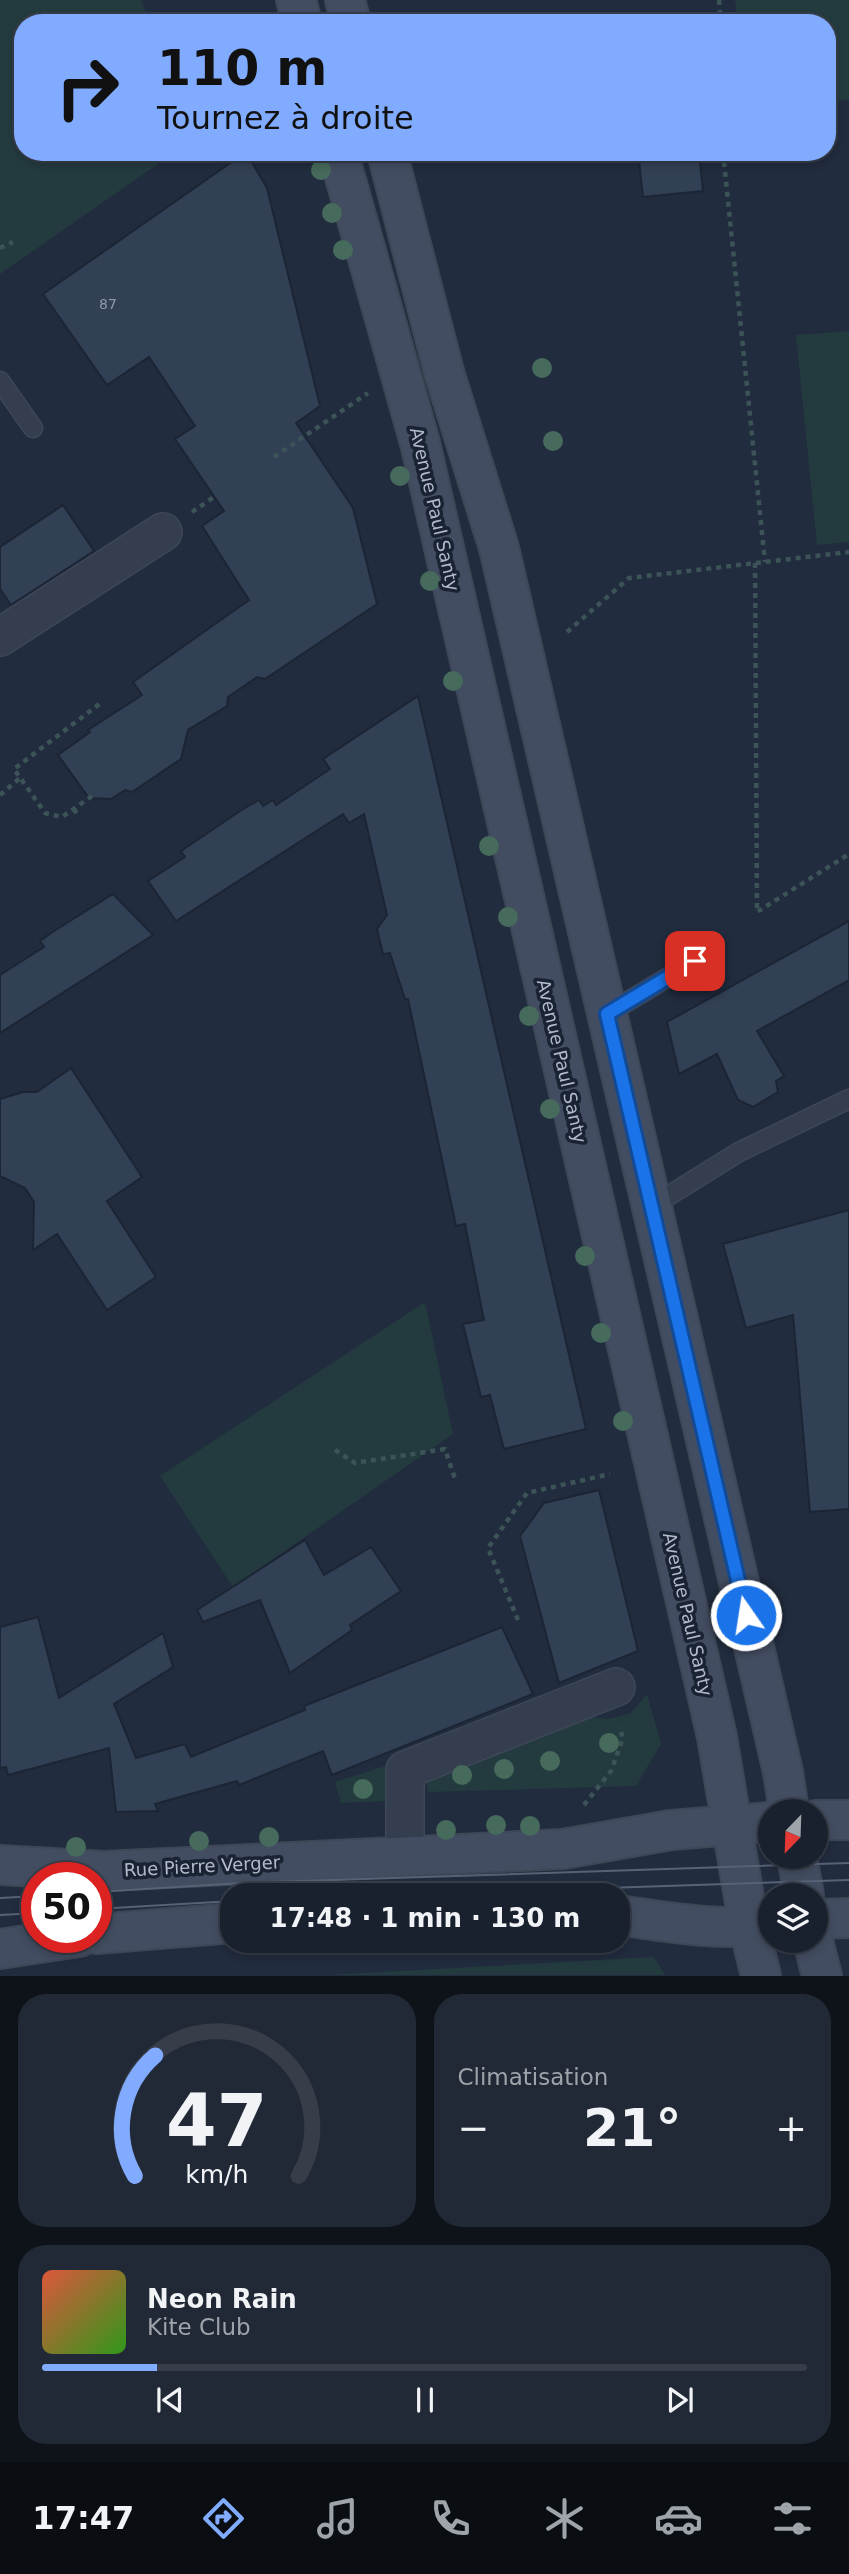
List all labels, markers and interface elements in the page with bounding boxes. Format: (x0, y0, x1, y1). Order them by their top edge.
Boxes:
text: 110 m (157, 40, 327, 97)
icon: right (42, 42, 133, 133)
text: Tournez à droite (157, 99, 414, 137)
house number: 87 (99, 296, 117, 312)
street label: Avenue Paul Santy (406, 425, 464, 593)
pin (665, 931, 725, 991)
icon: arrive (676, 942, 714, 980)
street label: Avenue Paul Santy (533, 977, 591, 1145)
street label: Avenue Paul Santy (659, 1530, 717, 1698)
position arrow (709, 1578, 783, 1652)
north arrow (758, 1799, 828, 1869)
map controls (758, 1799, 828, 1953)
street label: Rue Pierre Verger (123, 1851, 281, 1881)
speed limit sign: 50 (21, 1862, 112, 1953)
button: layers (758, 1883, 828, 1953)
text: 17:48 · 1 min · 130 m (270, 1903, 580, 1933)
text: Climatisation (458, 2064, 608, 2090)
text: 47 (166, 2079, 267, 2164)
text: 21° (583, 2098, 681, 2158)
text: − (458, 2106, 489, 2150)
text: + (775, 2106, 807, 2150)
text: km/h (185, 2160, 248, 2189)
text: Neon Rain (147, 2284, 297, 2314)
text: Kite Club (147, 2314, 251, 2340)
icon: previous (151, 2381, 189, 2419)
icon: pause (406, 2381, 444, 2419)
icon: next (661, 2381, 699, 2419)
icon: directions (199, 2494, 248, 2543)
icon: music (313, 2494, 362, 2543)
icon: phone (426, 2494, 475, 2543)
icon: climate (540, 2494, 589, 2543)
icon: car (654, 2494, 703, 2543)
icon: filters (768, 2494, 817, 2543)
text: 17:47 (32, 2499, 134, 2537)

